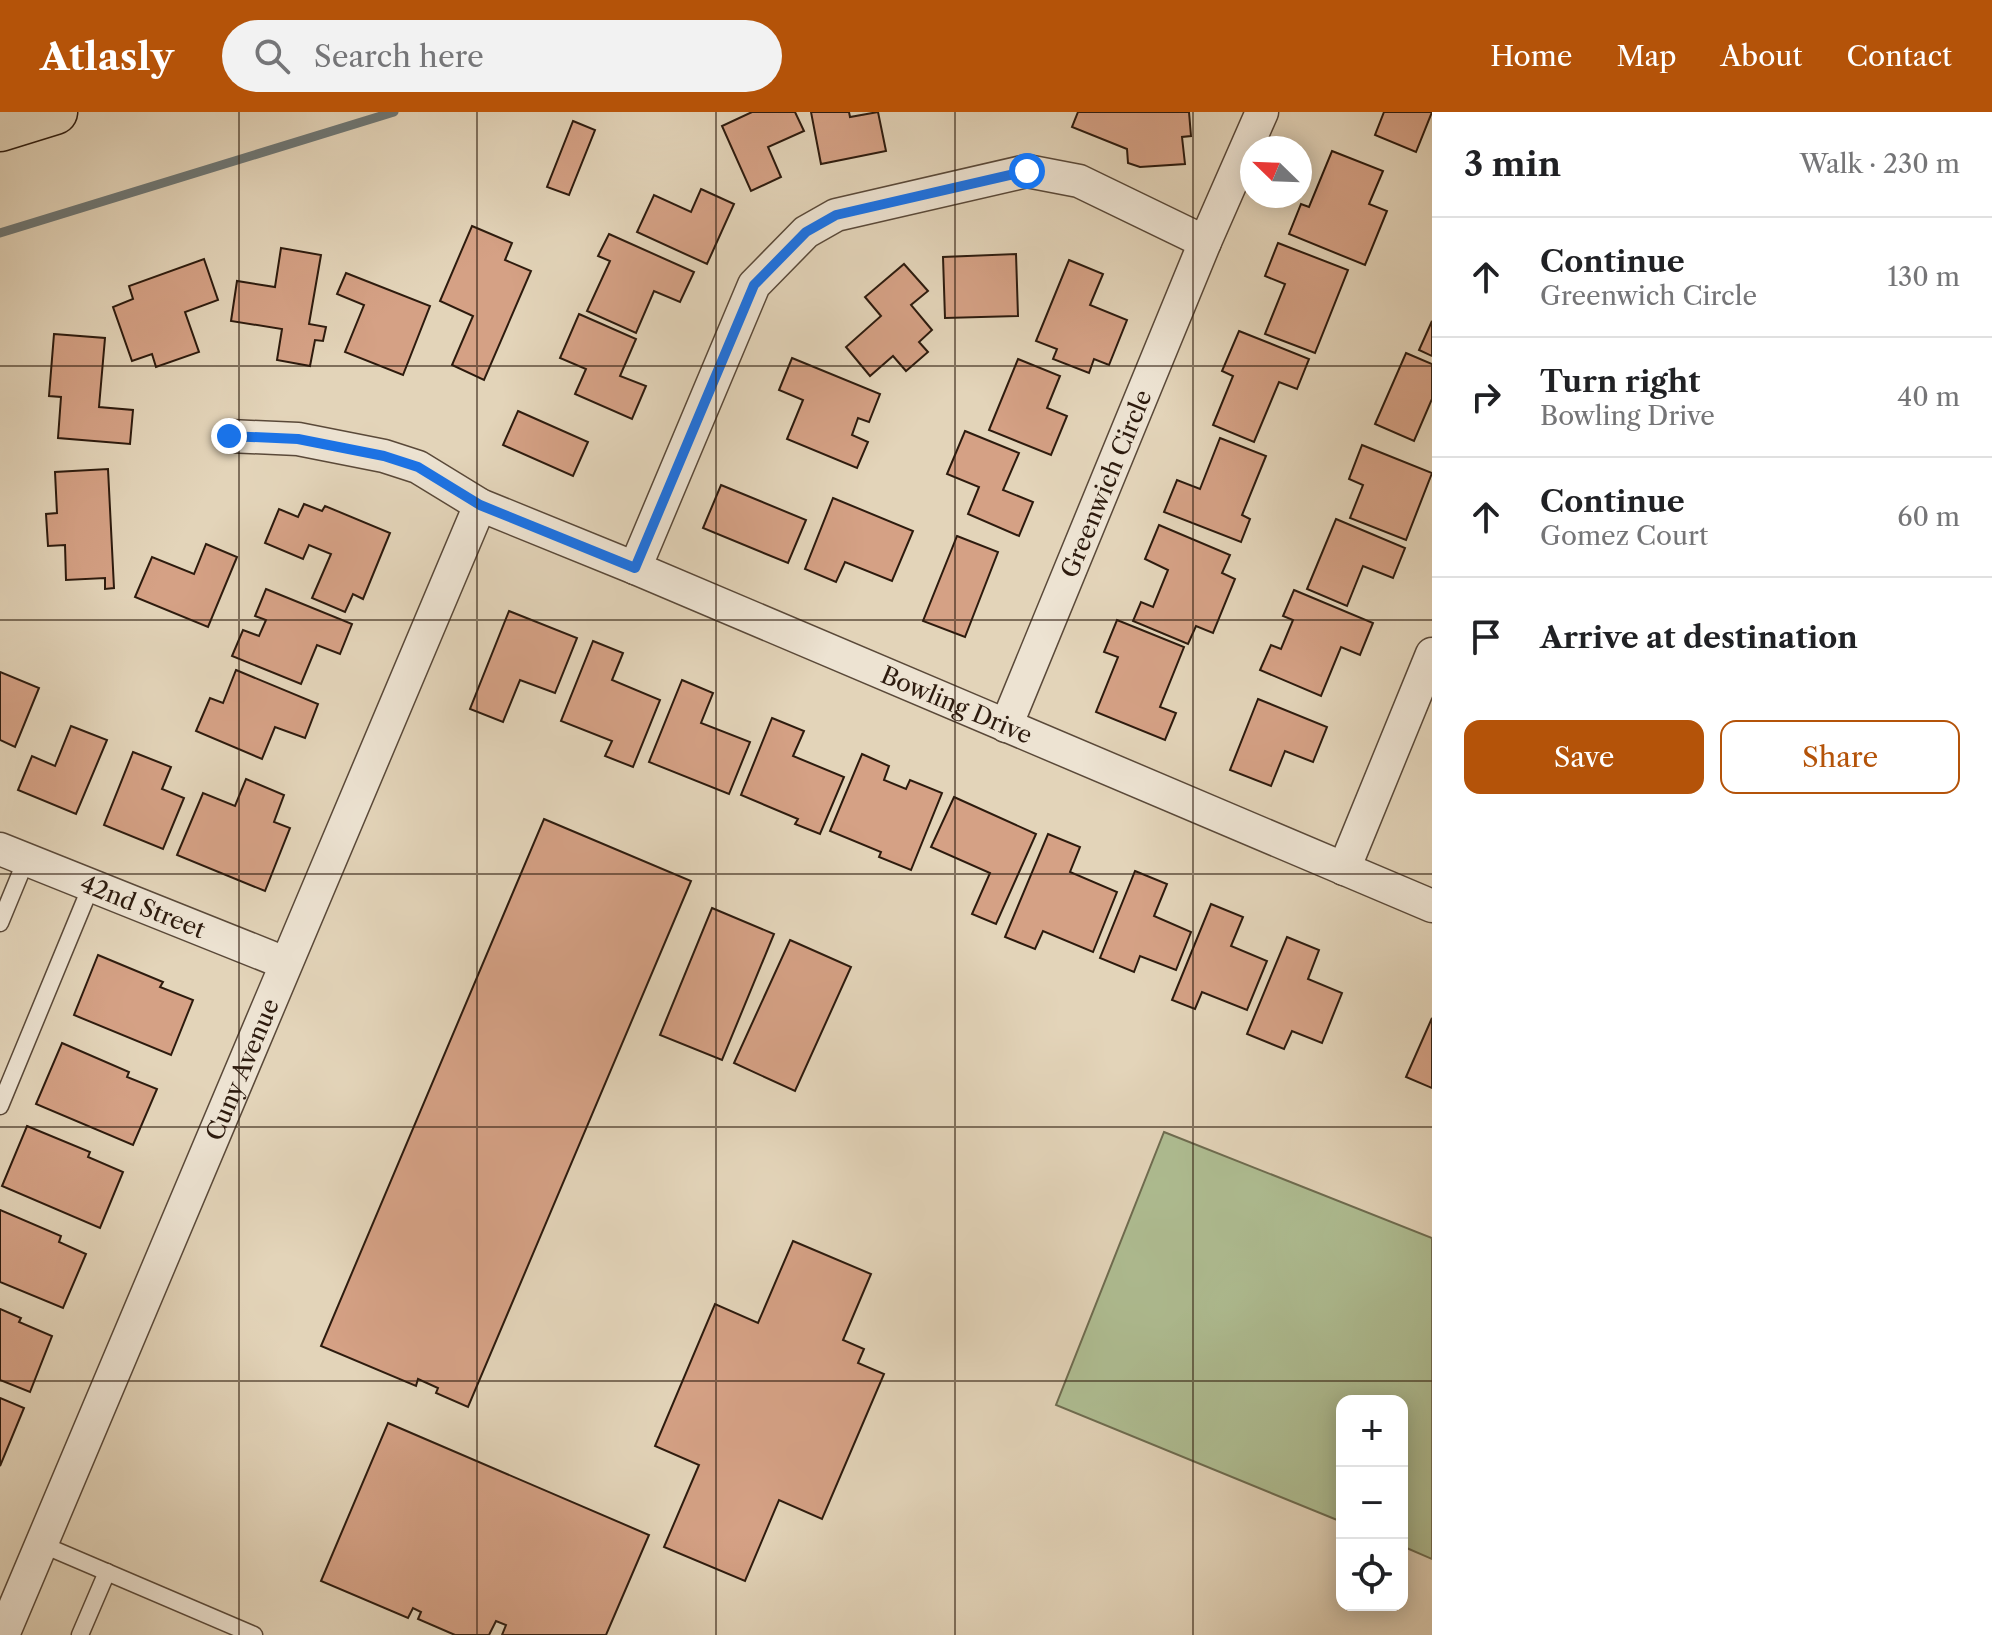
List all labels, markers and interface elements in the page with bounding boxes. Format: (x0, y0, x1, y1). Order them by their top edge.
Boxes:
search box (222, 20, 782, 92)
text: Atlasly (40, 33, 174, 80)
icon: search (250, 34, 294, 78)
text: Search here (314, 38, 484, 75)
text: Home (1490, 39, 1572, 73)
text: Map (1616, 39, 1676, 73)
text: About (1720, 39, 1802, 73)
text: Contact (1846, 39, 1952, 73)
north arrow (1240, 136, 1312, 208)
text: 3 min (1464, 143, 1561, 185)
text: Walk · 230 m (1800, 148, 1960, 180)
route start (1009, 153, 1045, 189)
text: Continue (1540, 243, 1685, 280)
icon: ahead (1464, 255, 1508, 299)
text: 130 m (1887, 261, 1960, 293)
text: Greenwich Circle (1540, 280, 1757, 312)
text: Turn right (1540, 363, 1700, 400)
icon: right (1464, 375, 1508, 419)
text: 40 m (1897, 381, 1960, 413)
street label: Greenwich Circle (1054, 385, 1157, 582)
text: Bowling Drive (1540, 400, 1715, 432)
route end (211, 418, 247, 454)
text: Continue (1540, 483, 1685, 520)
icon: ahead (1464, 495, 1508, 539)
text: 60 m (1897, 501, 1960, 533)
text: Gomez Court (1540, 520, 1708, 552)
icon: arrive (1464, 615, 1508, 659)
text: Arrive at destination (1540, 619, 1858, 656)
street label: Bowling Drive (877, 660, 1037, 749)
button: Save (1464, 720, 1704, 794)
button: Share (1720, 720, 1960, 794)
street label: 42nd Street (76, 868, 210, 944)
street label: Cuny Avenue (199, 994, 285, 1145)
map controls (1336, 1395, 1408, 1611)
button: + (1336, 1395, 1408, 1467)
button: − (1336, 1467, 1408, 1539)
button: locate (1336, 1539, 1408, 1611)

